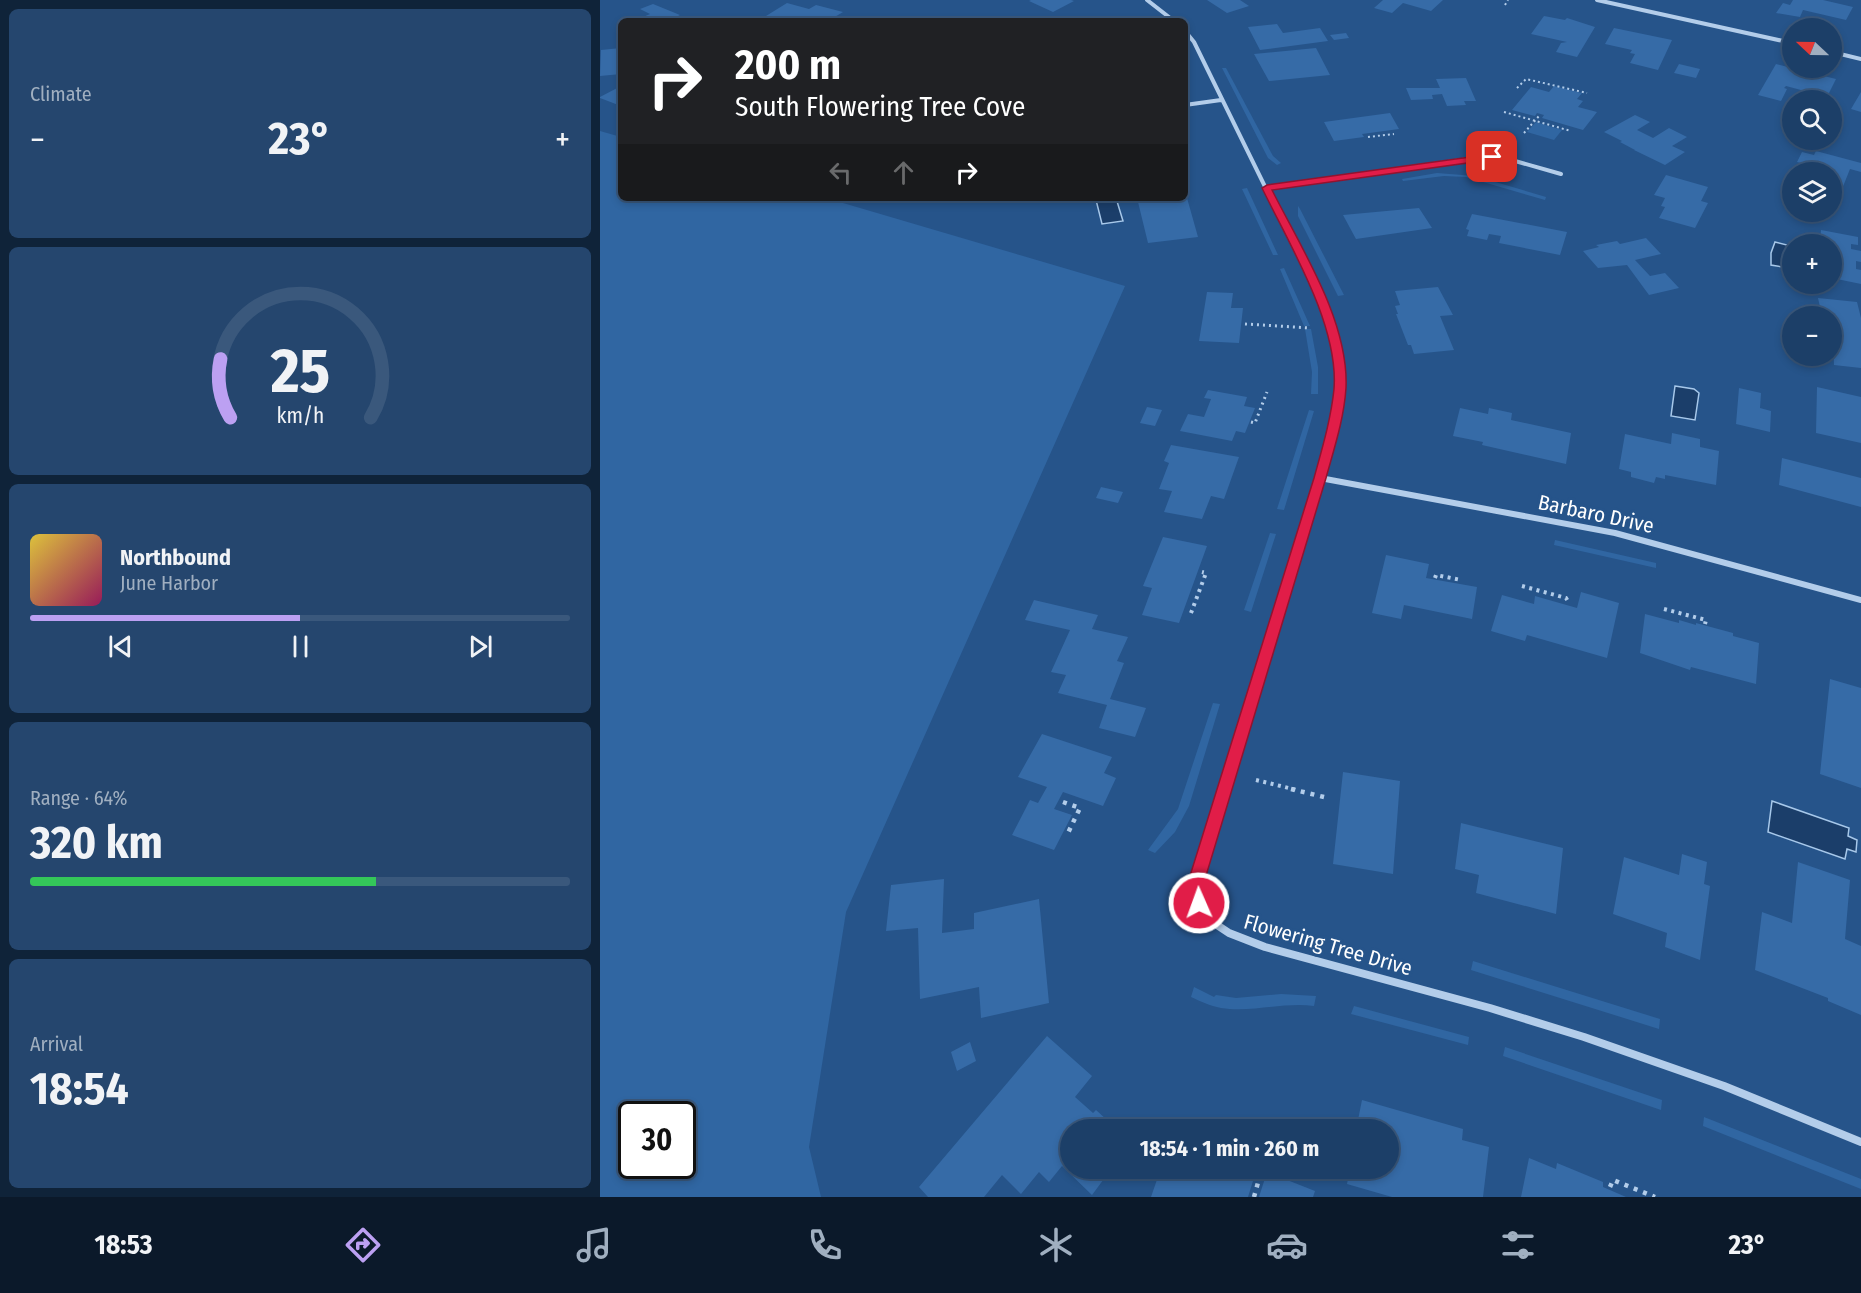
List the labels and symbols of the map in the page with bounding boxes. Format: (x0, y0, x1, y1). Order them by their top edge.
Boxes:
north arrow (1782, 18, 1842, 78)
pin (1466, 131, 1517, 182)
street label: Barbaro Drive (1536, 489, 1656, 539)
position arrow (1167, 871, 1231, 935)
street label: Flowering Tree Drive (1241, 909, 1415, 981)
speed limit sign: 30 (618, 1101, 696, 1179)

